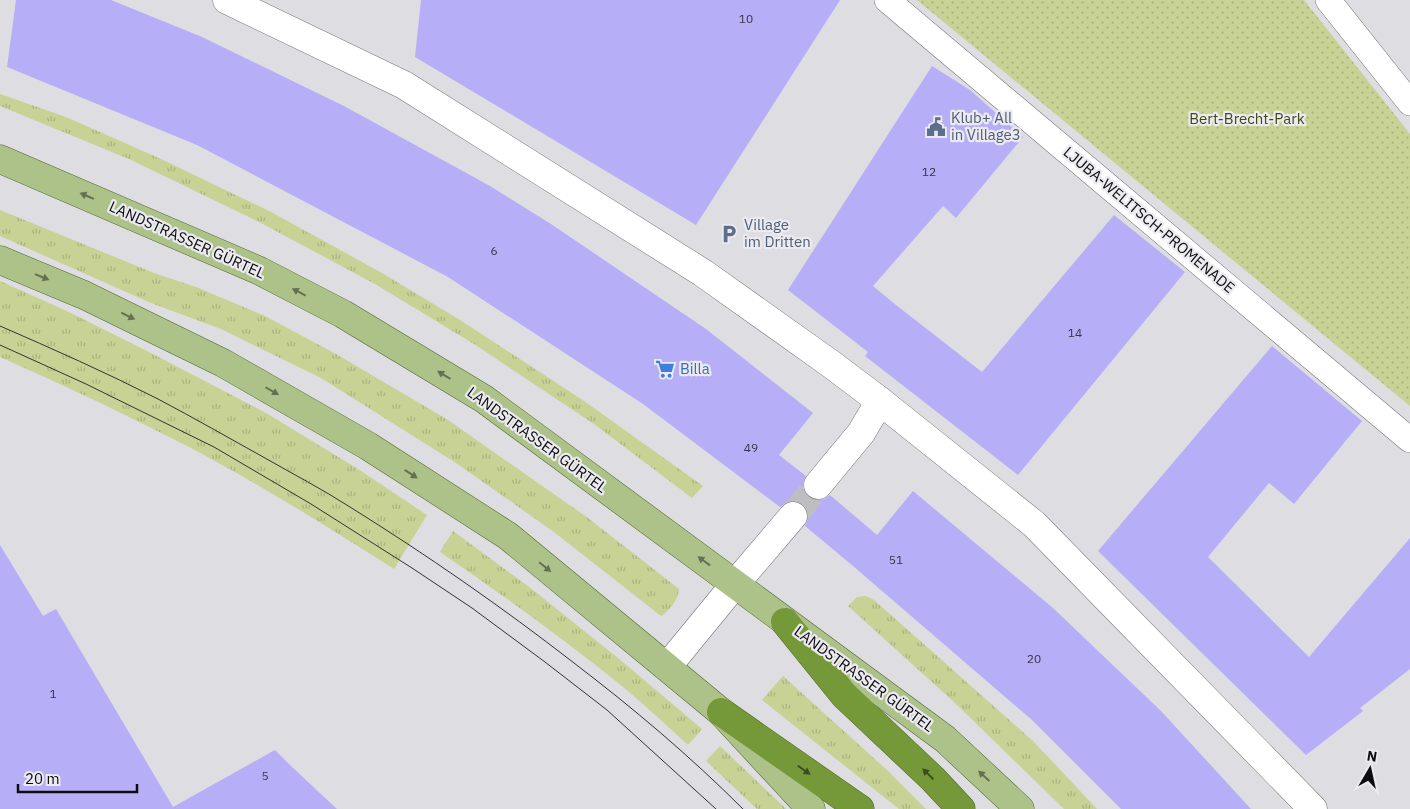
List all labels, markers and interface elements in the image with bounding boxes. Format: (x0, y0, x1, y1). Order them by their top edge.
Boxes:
house number: 10 (739, 11, 753, 26)
place label: Klub+ All in Village3 (951, 108, 1021, 144)
park label: Bert-Brecht-Park (1189, 109, 1305, 128)
public building icon: Klub+ All in Village3 (925, 116, 947, 138)
street label: LJUBA-WELITSCH-PROMENADE (1060, 142, 1239, 297)
house number: 12 (922, 164, 936, 179)
one-way arrow (80, 192, 94, 200)
street label: LANDSTRASSER GÜRTEL (106, 197, 268, 283)
place label: Village im Dritten (744, 215, 811, 251)
parking icon: Village im Dritten (718, 223, 740, 245)
house number: 6 (490, 243, 498, 258)
one-way arrow (35, 274, 49, 282)
one-way arrow (292, 288, 307, 296)
one-way arrow (120, 312, 135, 320)
house number: 14 (1068, 325, 1082, 340)
supermarket icon: Billa (654, 358, 676, 380)
place label: Billa (680, 359, 710, 378)
one-way arrow (437, 371, 450, 380)
street label: LANDSTRASSER GÜRTEL (464, 382, 611, 497)
one-way arrow (264, 387, 279, 395)
house number: 49 (744, 440, 758, 455)
one-way arrow (405, 469, 418, 479)
house number: 51 (889, 552, 903, 567)
one-way arrow (698, 556, 711, 567)
one-way arrow (538, 561, 551, 572)
street label: LANDSTRASSER GÜRTEL (791, 621, 938, 736)
house number: 20 (1027, 651, 1041, 666)
house number: 1 (49, 686, 57, 701)
north arrow (1345, 744, 1395, 794)
text: N (1366, 746, 1378, 766)
scale bar (18, 762, 136, 794)
one-way arrow (797, 765, 810, 775)
house number: 5 (261, 768, 269, 783)
one-way arrow (922, 768, 934, 780)
text: 20 m (25, 769, 60, 788)
one-way arrow (979, 770, 991, 782)

